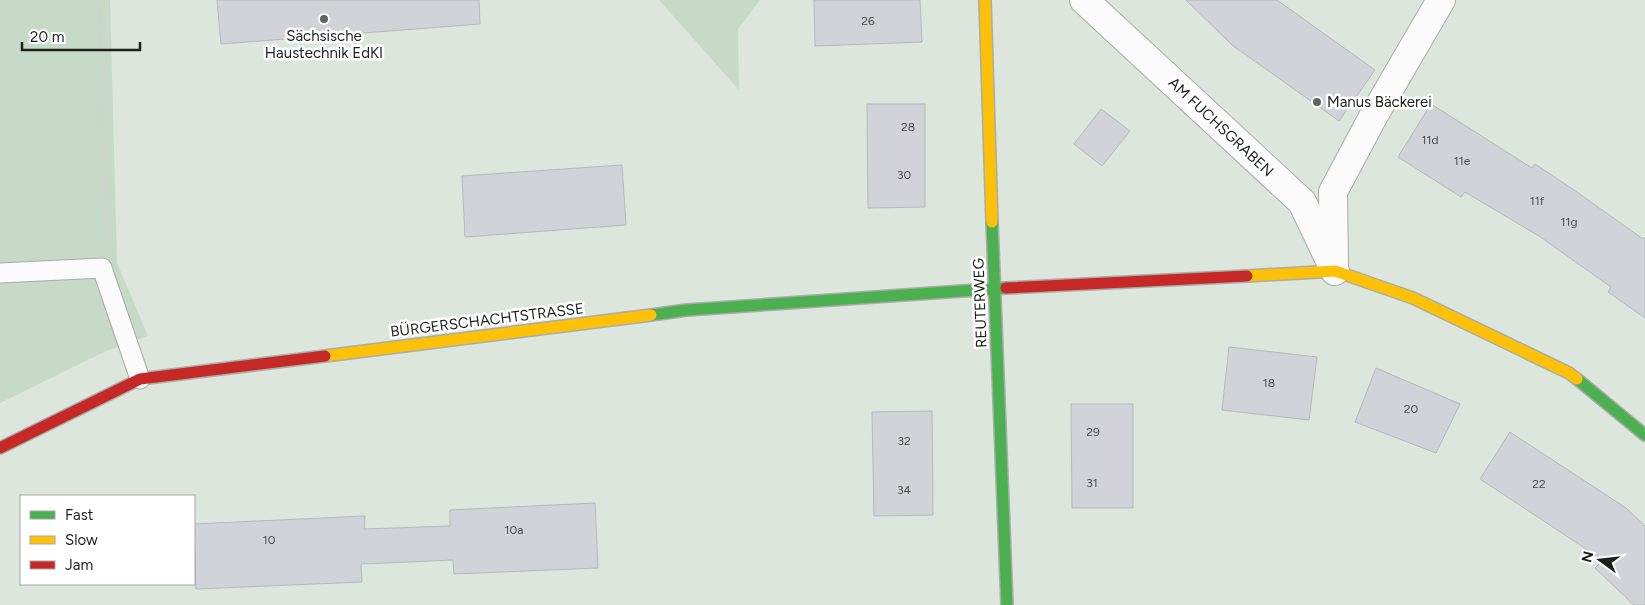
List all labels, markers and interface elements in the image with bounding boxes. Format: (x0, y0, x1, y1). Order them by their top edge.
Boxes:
marker: Sächsische Haustechnik EdKI (318, 13, 330, 25)
house number: 26 (861, 14, 875, 28)
scale bar (22, 20, 140, 52)
place label: Sächsische Haustechnik EdKI (265, 27, 383, 62)
text: 20 m (30, 28, 64, 46)
street label: AM FUCHSGRABEN (1165, 74, 1277, 180)
place label: Manus Bäckerei (1327, 93, 1432, 111)
marker: Manus Bäckerei (1311, 96, 1323, 108)
house number: 28 (901, 120, 915, 134)
house number: 11d (1422, 133, 1438, 147)
house number: 11e (1454, 154, 1471, 168)
house number: 30 (897, 168, 911, 182)
house number: 11f (1530, 194, 1545, 208)
house number: 11g (1561, 215, 1577, 229)
street label: REUTERWEG (969, 258, 991, 348)
street label: BÜRGERSCHACHTSTRASSE (389, 299, 585, 341)
house number: 18 (1263, 376, 1275, 390)
house number: 20 (1404, 402, 1419, 416)
house number: 29 (1086, 425, 1100, 439)
house number: 32 (897, 434, 911, 448)
house number: 31 (1086, 476, 1098, 490)
house number: 22 (1532, 477, 1546, 491)
house number: 34 (897, 483, 912, 497)
legend (20, 495, 195, 585)
text: Fast (65, 506, 94, 524)
house number: 10a (505, 523, 523, 537)
text: Slow (65, 531, 98, 549)
house number: 10 (263, 533, 276, 547)
north arrow (1575, 535, 1625, 585)
text: N (1578, 549, 1598, 564)
text: Jam (65, 556, 93, 574)

